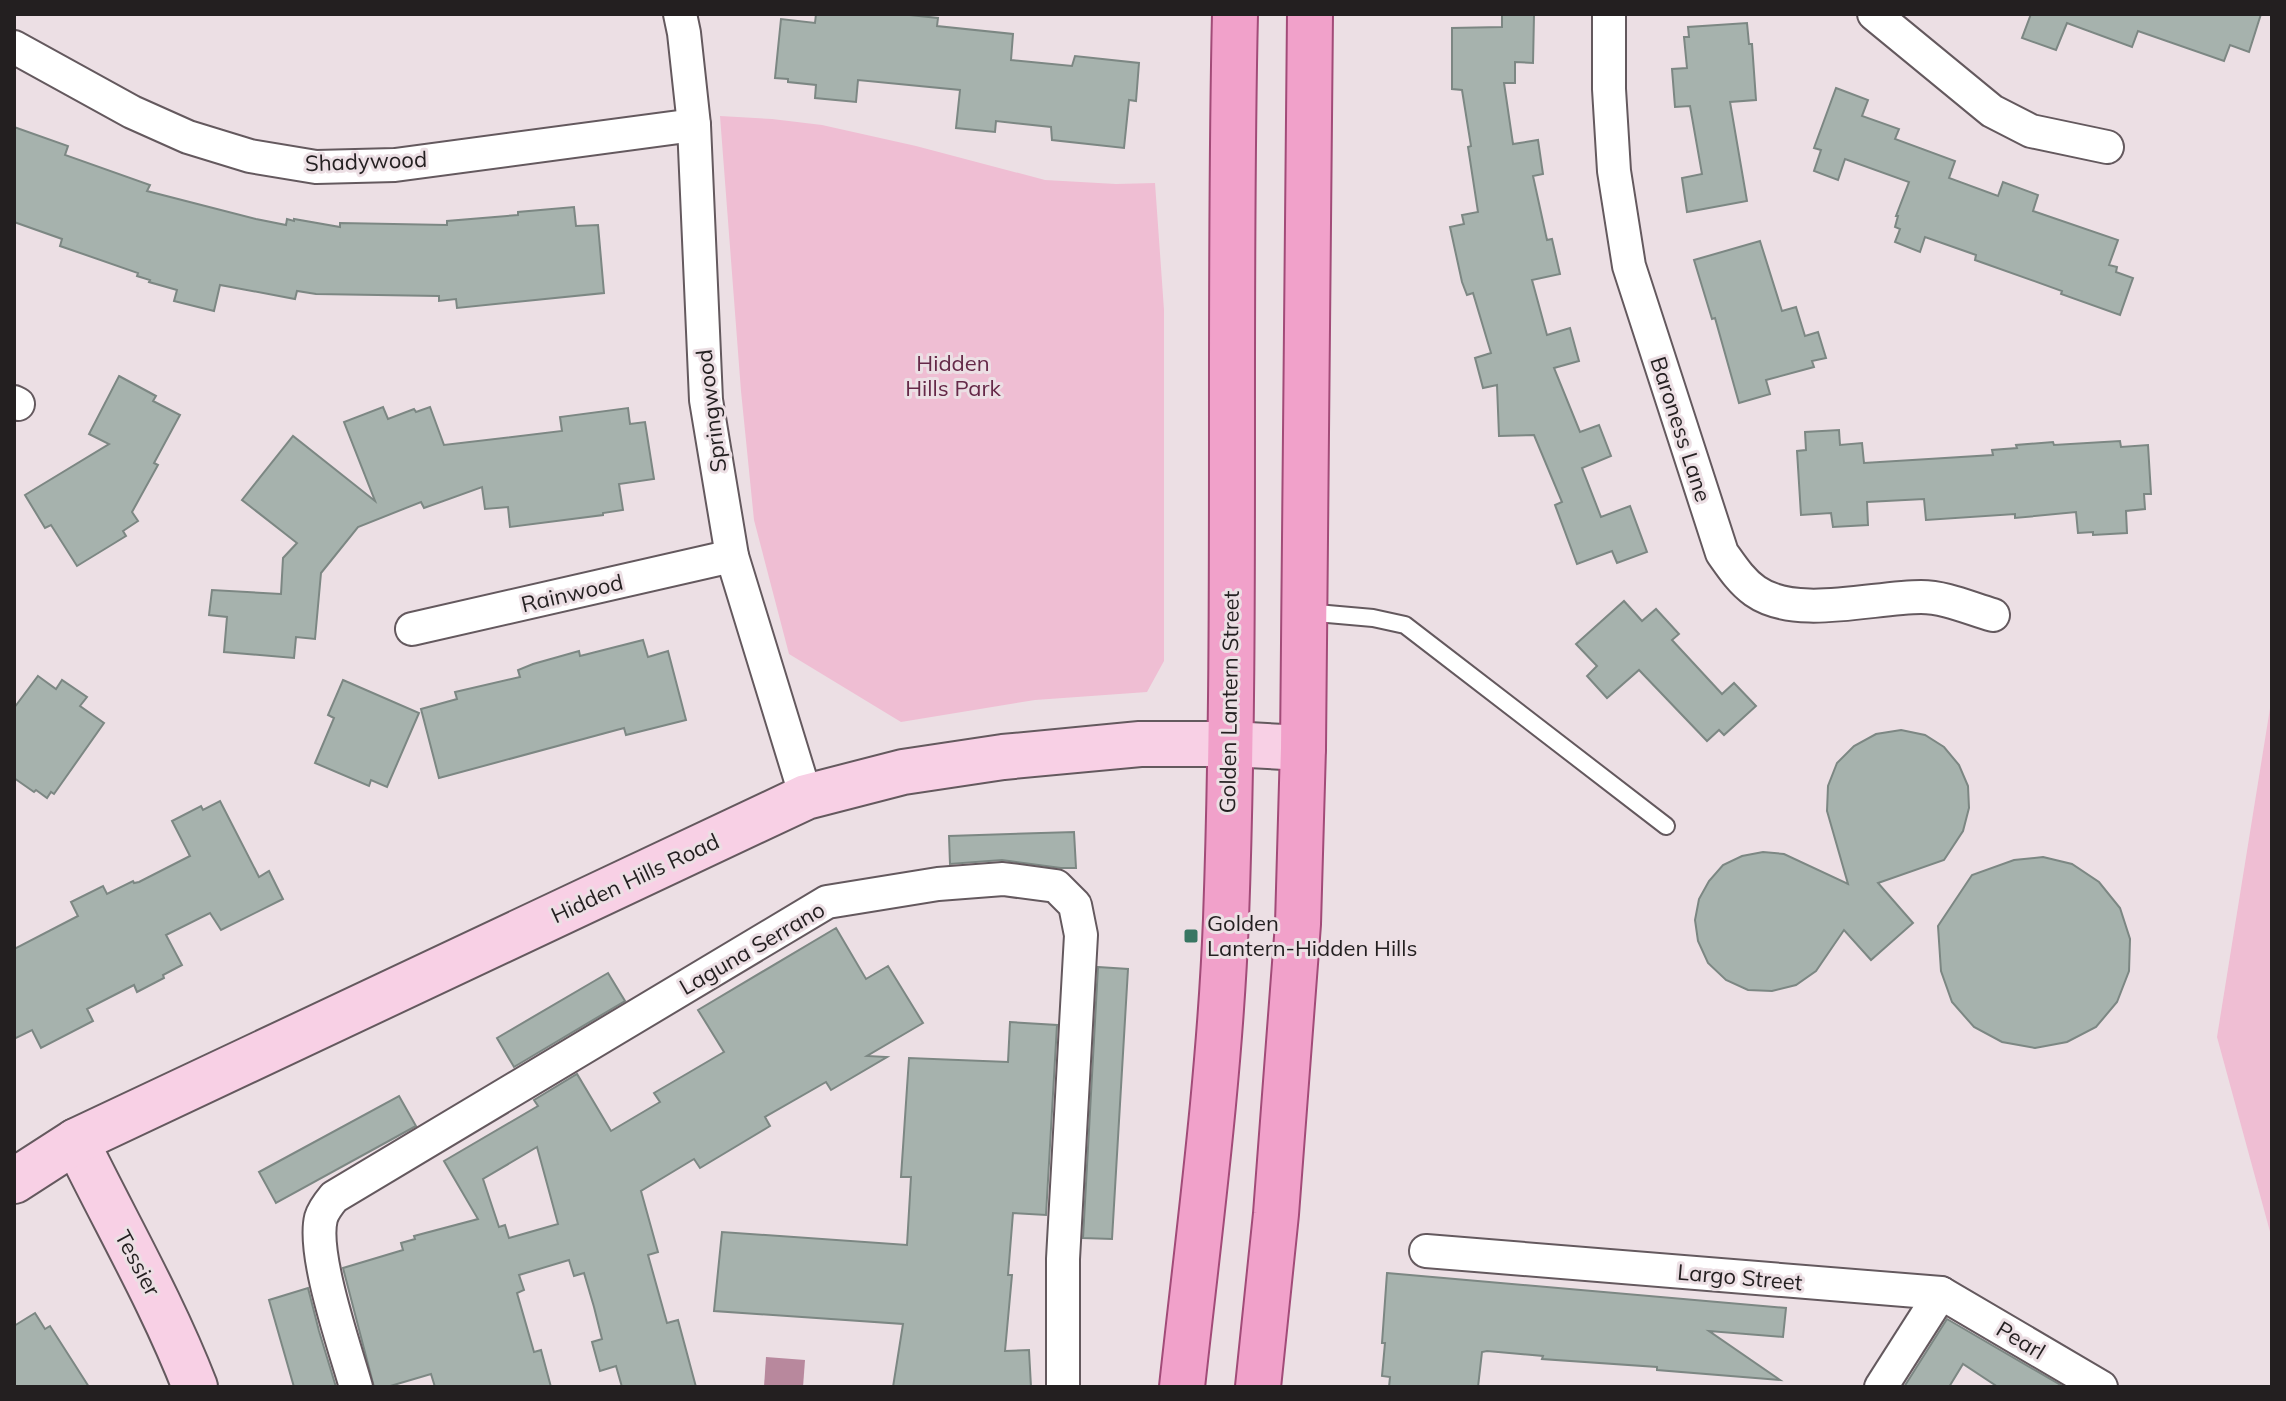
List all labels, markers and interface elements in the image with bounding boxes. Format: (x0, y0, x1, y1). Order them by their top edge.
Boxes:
street label: Shadywood (304, 145, 428, 177)
street label: Springwood (690, 348, 732, 474)
park label: Hidden Hills Park (905, 349, 1001, 402)
street label: Baroness Lane (1644, 353, 1718, 505)
street label: Rainwood (518, 568, 626, 618)
street label: Golden Lantern Street (1213, 590, 1245, 814)
street label: Hidden Hills Road (546, 827, 724, 929)
street label: Laguna Serrano (674, 895, 830, 1001)
place label: Golden Lantern-Hidden Hills (1207, 909, 1418, 962)
marker: Golden Lantern-Hidden Hills (1182, 927, 1200, 945)
street label: Tessier (109, 1225, 167, 1301)
street label: Largo Street (1676, 1258, 1804, 1296)
street label: Pearl (1991, 1315, 2051, 1365)

